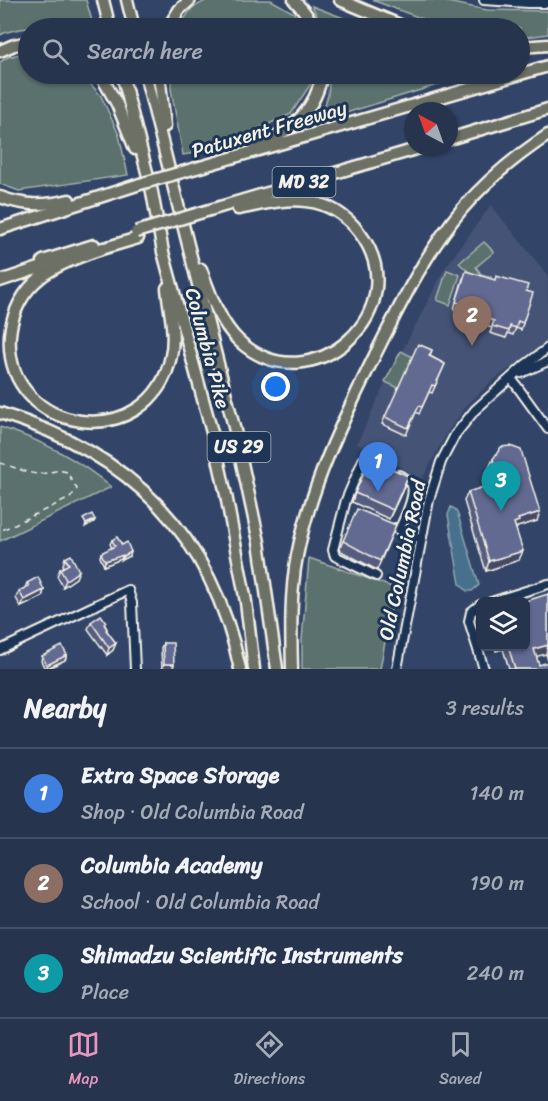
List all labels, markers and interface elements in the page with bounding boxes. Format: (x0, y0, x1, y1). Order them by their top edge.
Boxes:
search box (18, 18, 530, 84)
text: Search here (87, 32, 203, 71)
icon: search (39, 35, 72, 68)
street label: Patuxent Freeway (187, 90, 352, 168)
north arrow (404, 102, 458, 156)
road number: MD 32 (272, 167, 336, 197)
street label: Columbia Pike (175, 284, 241, 413)
pin: 2 (452, 296, 492, 346)
your location (261, 372, 290, 401)
road number: US 29 (208, 432, 270, 462)
pin: 1 (358, 442, 398, 492)
pin: 3 (482, 462, 520, 511)
street label: Old Columbia Road (368, 475, 437, 644)
map controls (476, 597, 530, 651)
button: layers (476, 597, 530, 651)
text: Nearby (24, 685, 106, 731)
text: 3 results (446, 691, 524, 726)
text: Extra Space Storage (81, 756, 279, 795)
text: 1 (39, 776, 48, 811)
text: 140 m (470, 776, 524, 811)
text: Shop · Old Columbia Road (81, 795, 304, 830)
text: Columbia Academy (81, 846, 262, 885)
text: 2 (38, 866, 49, 901)
text: 190 m (470, 866, 524, 901)
text: School · Old Columbia Road (81, 885, 319, 920)
text: Shimadzu Scientific Instruments (81, 936, 403, 975)
text: 3 (38, 956, 49, 991)
text: 240 m (467, 956, 524, 991)
text: Place (81, 975, 129, 1010)
tab: Map (67, 1028, 100, 1093)
tab: Directions (234, 1028, 305, 1093)
tab: Saved (439, 1028, 481, 1093)

